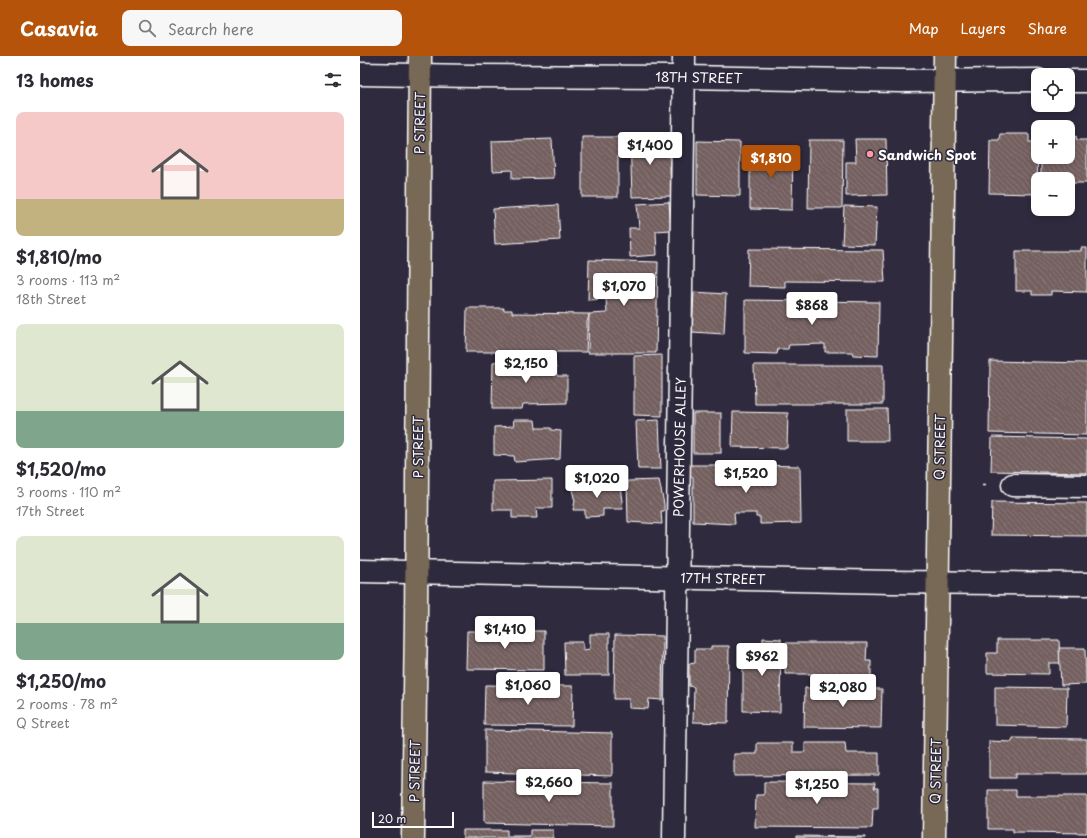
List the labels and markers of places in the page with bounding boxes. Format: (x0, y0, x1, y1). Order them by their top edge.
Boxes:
pin: $1,400 (617, 132, 683, 166)
pin: $1,810 (738, 145, 804, 179)
place label: Sandwich Spot (878, 145, 977, 164)
marker: Sandwich Spot (865, 149, 875, 159)
pin: $1,070 (591, 273, 657, 307)
pin: $868 (788, 292, 836, 326)
pin: $2,150 (493, 350, 559, 384)
pin: $1,520 (713, 460, 779, 494)
pin: $1,020 (564, 465, 630, 499)
pin: $1,410 (472, 616, 538, 650)
pin: $962 (738, 643, 786, 677)
pin: $1,060 (495, 672, 561, 706)
pin: $2,080 (810, 674, 876, 708)
pin: $2,660 (516, 769, 582, 803)
pin: $1,250 (784, 771, 850, 805)

